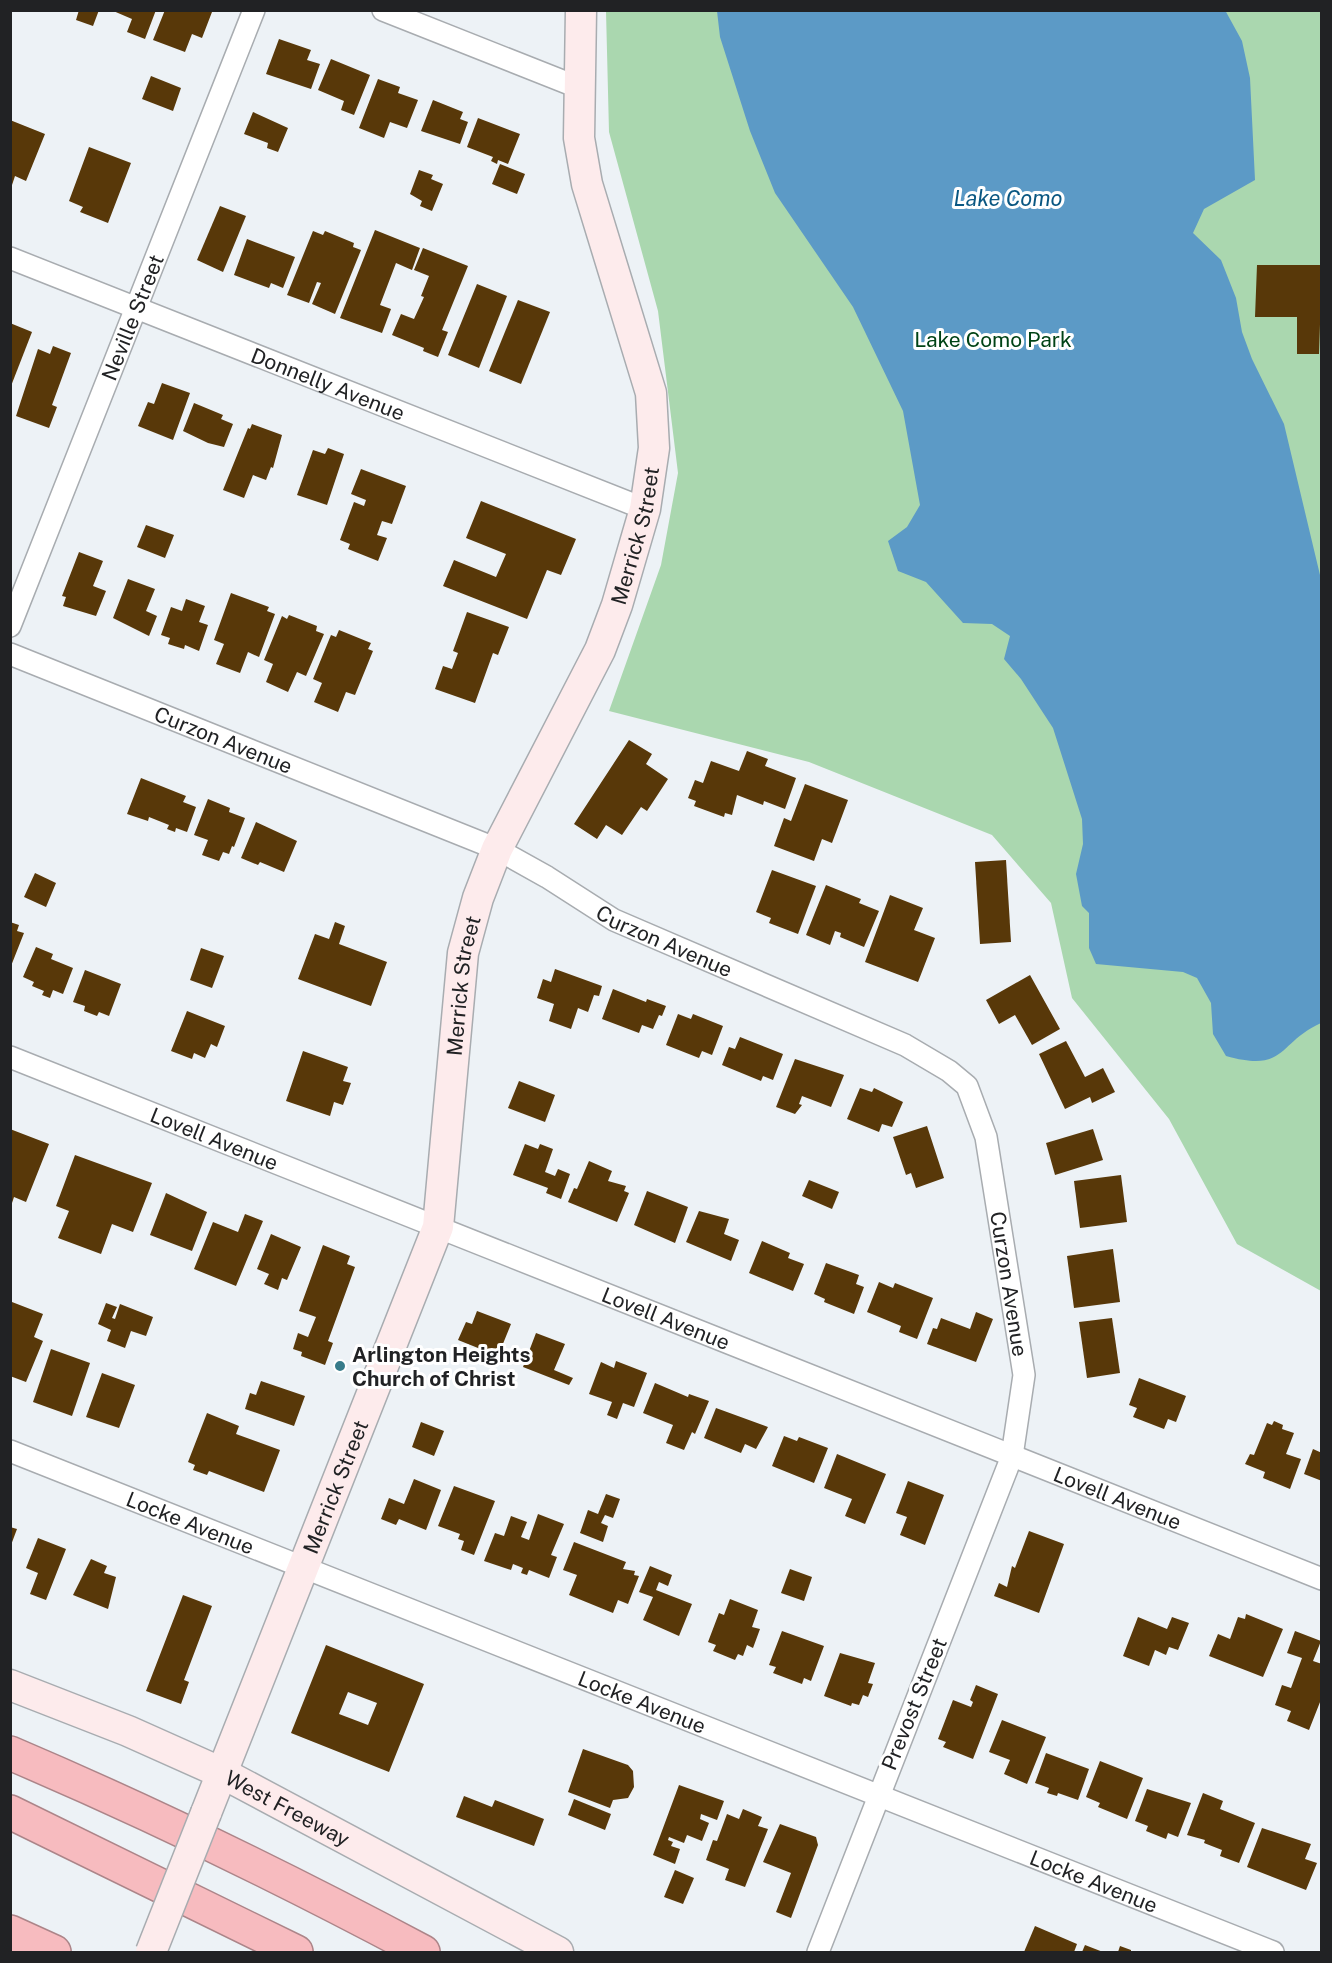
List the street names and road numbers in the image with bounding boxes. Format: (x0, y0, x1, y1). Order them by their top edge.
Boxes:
street label: Neville Street (96, 251, 168, 384)
street label: Donnelly Avenue (248, 342, 408, 425)
street label: Merrick Street (605, 465, 664, 607)
street label: Curzon Avenue (151, 701, 296, 778)
street label: Curzon Avenue (591, 899, 736, 982)
street label: Merrick Street (441, 913, 485, 1057)
street label: Lovell Avenue (147, 1102, 282, 1175)
street label: Curzon Avenue (986, 1210, 1033, 1358)
street label: Lovell Avenue (598, 1281, 734, 1355)
street label: Merrick Street (298, 1416, 373, 1557)
street label: Lovell Avenue (1050, 1461, 1185, 1534)
street label: Locke Avenue (123, 1486, 258, 1559)
street label: Prevost Street (876, 1634, 952, 1774)
street label: Locke Avenue (575, 1665, 710, 1738)
street label: West Freeway (221, 1765, 354, 1851)
street label: Locke Avenue (1026, 1844, 1161, 1917)

